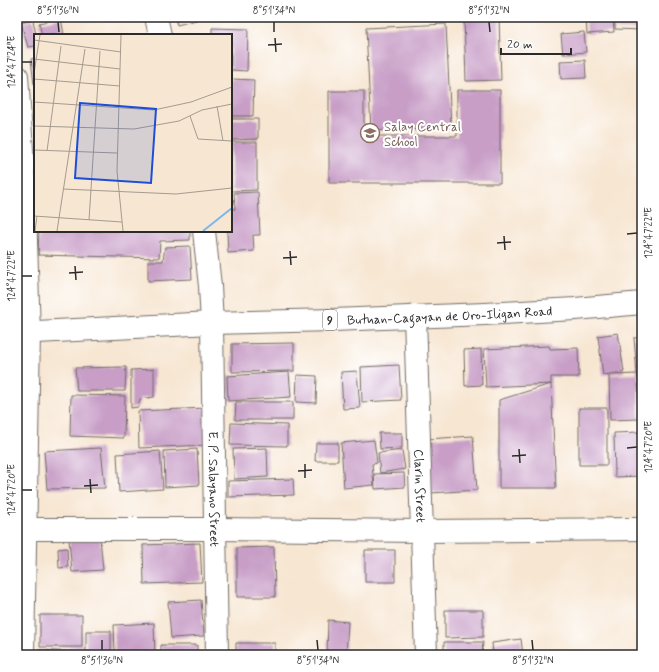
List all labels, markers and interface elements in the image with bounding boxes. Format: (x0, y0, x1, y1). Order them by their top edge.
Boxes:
text: 8°51'36"N (37, 4, 79, 18)
text: 8°51'34"N (253, 4, 295, 18)
text: 8°51'32"N (468, 4, 510, 18)
scale bar (501, 30, 571, 56)
inset map (34, 34, 232, 232)
text: 124°47'24"E (5, 36, 19, 88)
text: 20 m (507, 37, 533, 53)
place label: Salay Central School (384, 119, 461, 151)
school or university icon: Salay Central School (359, 122, 381, 144)
text: 124°47'22"E (642, 207, 656, 259)
text: 124°47'22"E (5, 250, 19, 302)
street label: Butuan-Cagayan de Oro-Iligan Road (347, 303, 553, 329)
road number: 9 (323, 310, 337, 330)
text: 124°47'20"E (642, 421, 656, 473)
street label: E. P. Salayano Street (204, 431, 222, 547)
street label: Clarin Street (409, 449, 429, 523)
text: 124°47'20"E (5, 464, 19, 516)
text: 8°51'36"N (81, 654, 123, 668)
text: 8°51'34"N (297, 654, 339, 668)
text: 8°51'32"N (512, 654, 554, 668)

